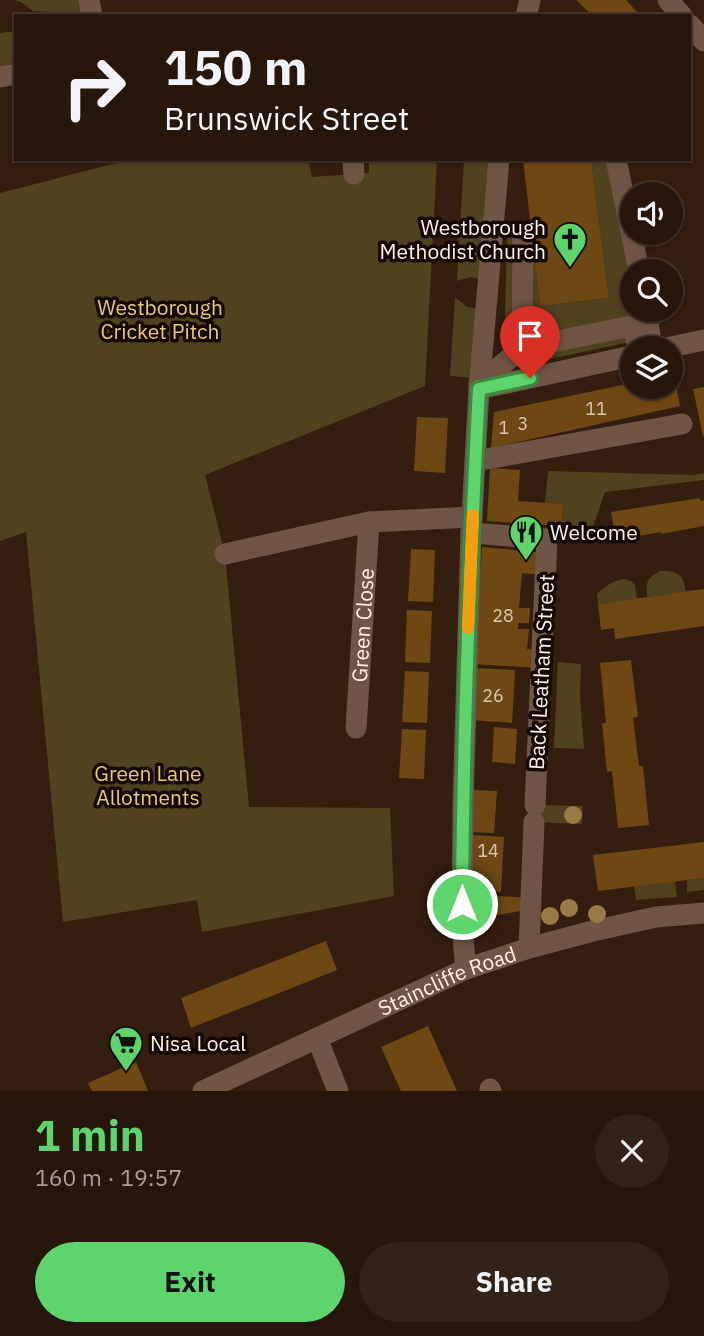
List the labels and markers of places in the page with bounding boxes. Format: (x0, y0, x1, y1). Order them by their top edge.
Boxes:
place label: Westborough Methodist Church (380, 213, 546, 265)
church icon: Westborough Methodist Church (551, 220, 589, 269)
pin (500, 306, 560, 378)
restaurant icon: Welcome (507, 513, 545, 562)
place label: Welcome (550, 518, 638, 546)
supermarket icon: Nisa Local (107, 1024, 145, 1073)
place label: Nisa Local (150, 1029, 246, 1057)

